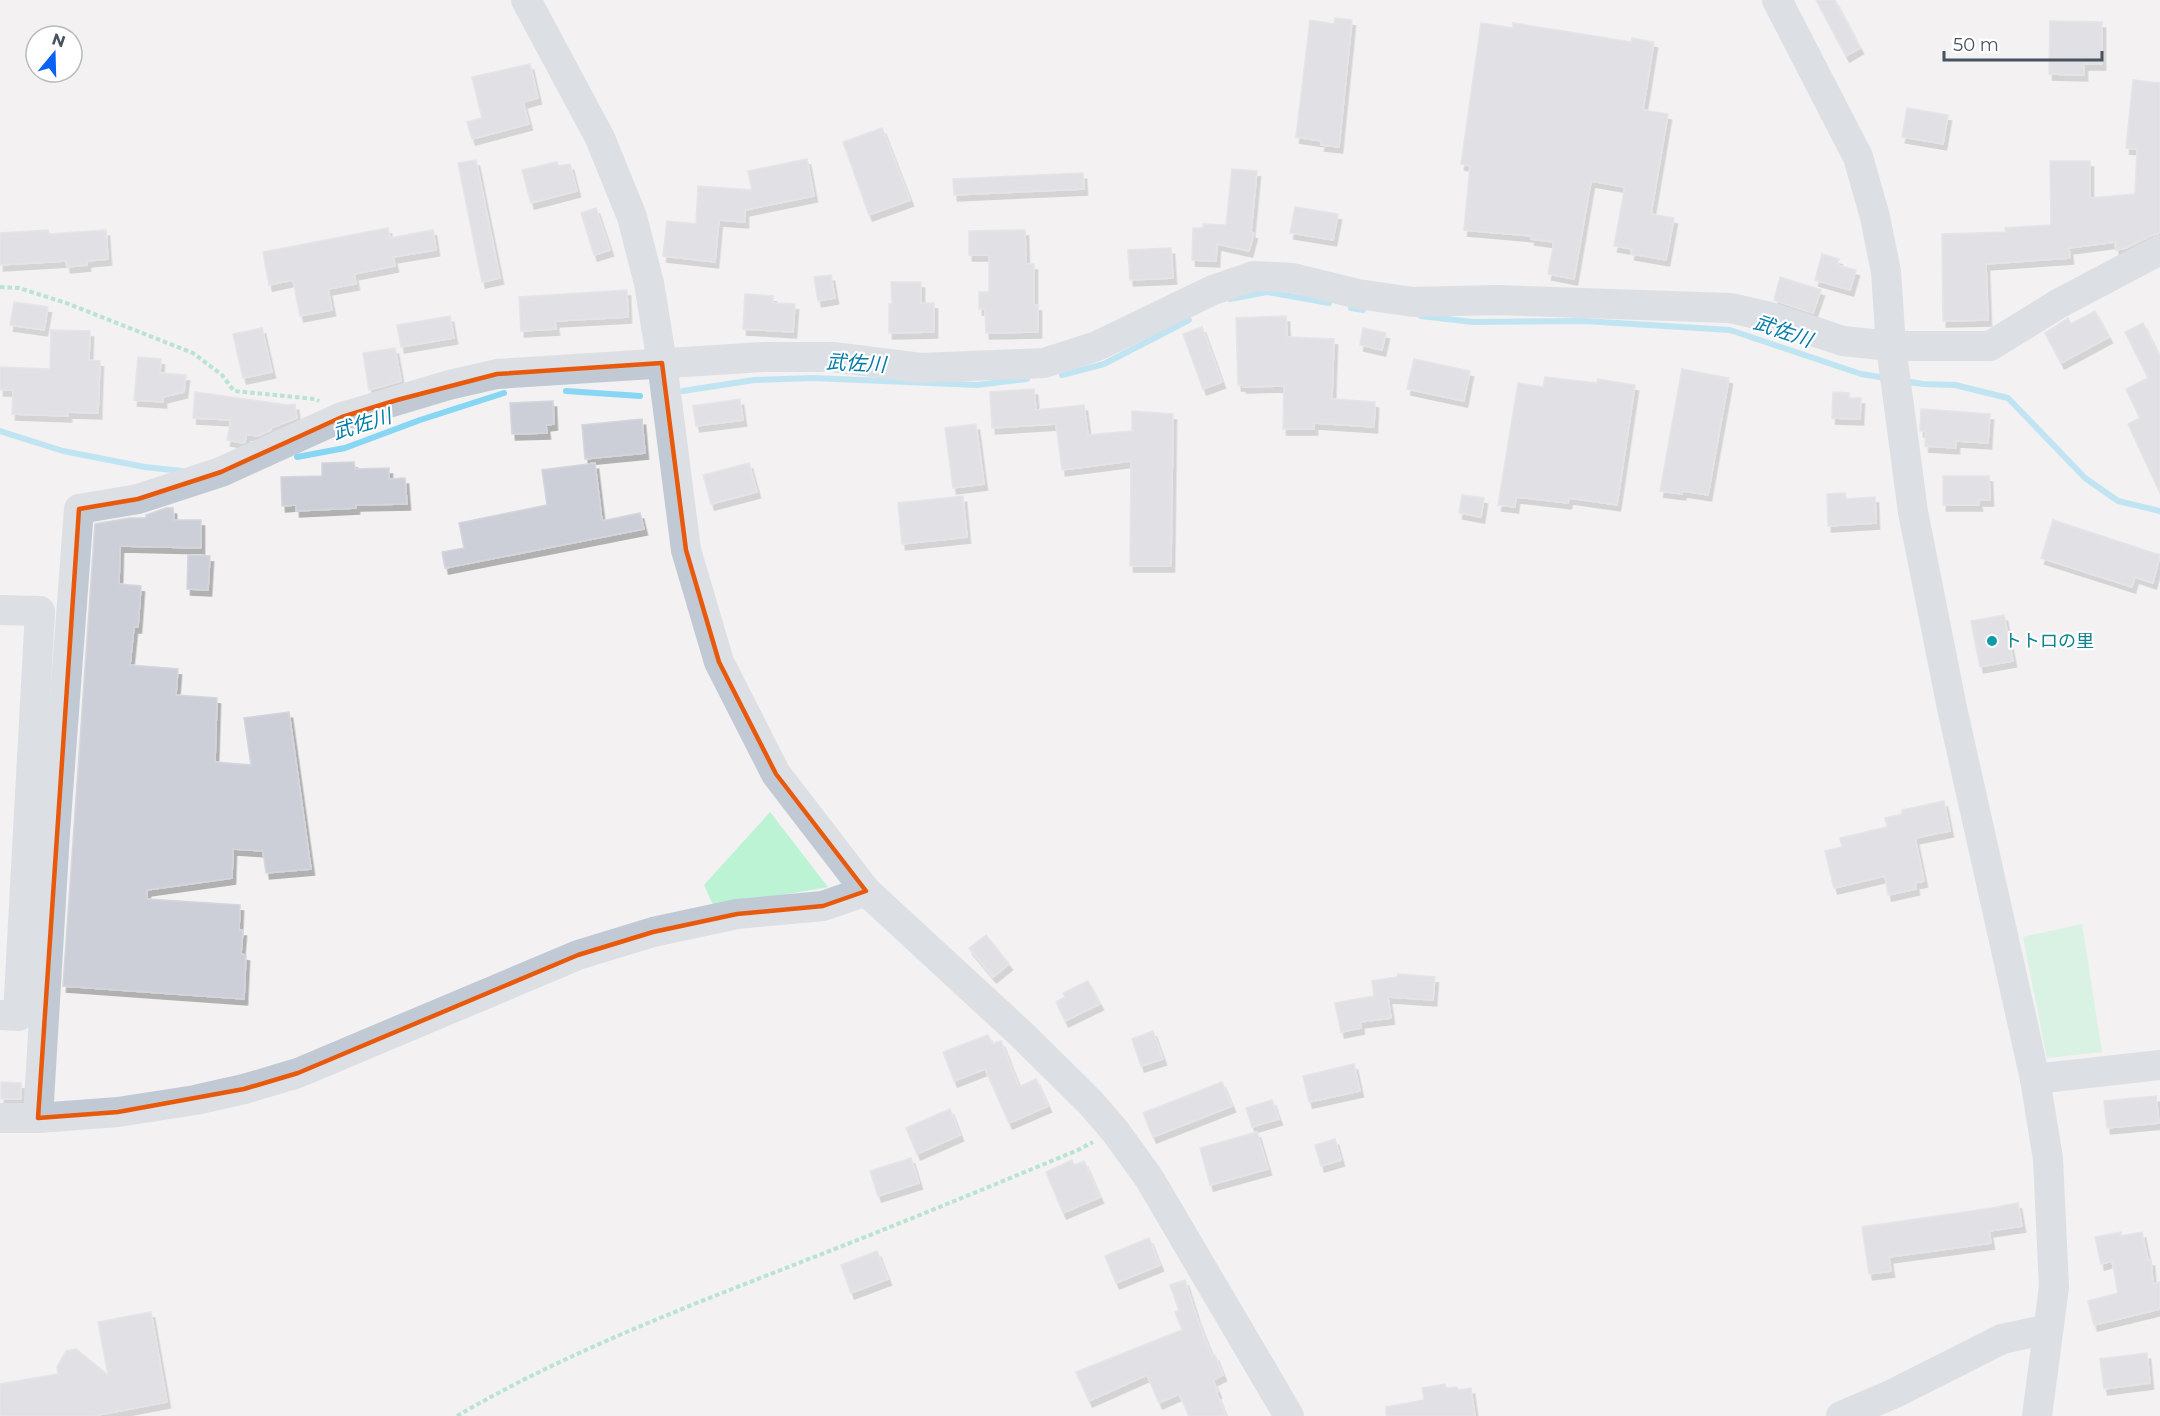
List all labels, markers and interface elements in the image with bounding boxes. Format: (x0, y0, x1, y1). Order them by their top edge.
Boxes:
north arrow (24, 24, 84, 84)
scale bar (1944, 24, 2102, 62)
text: N (50, 29, 68, 51)
text: 50 m (1953, 34, 1999, 56)
water label: 武佐川 (1751, 310, 1817, 353)
water label: 武佐川 (825, 349, 889, 377)
water label: 武佐川 (330, 403, 396, 444)
place label: トトロの里 (2004, 630, 2094, 652)
marker: トトロの里 (1985, 634, 1999, 648)

